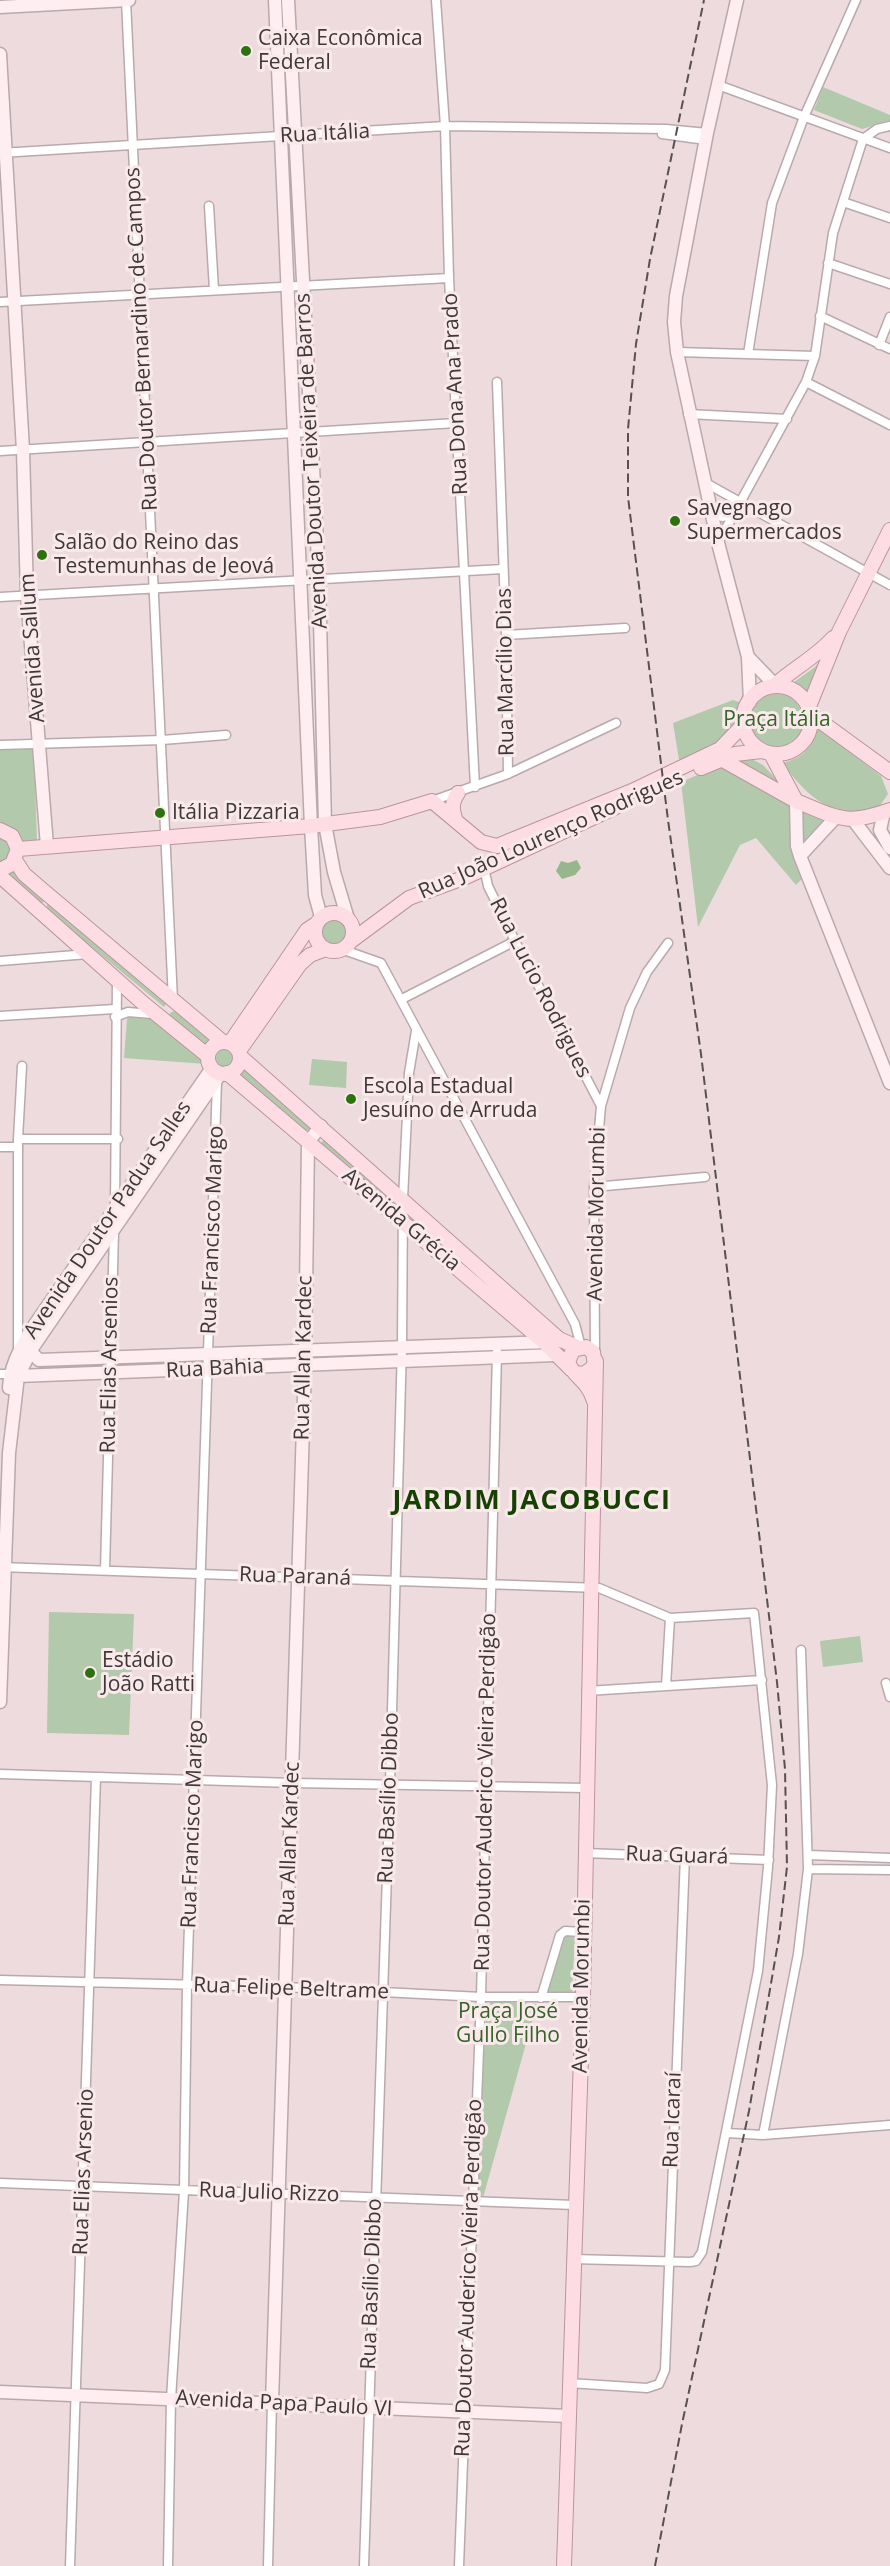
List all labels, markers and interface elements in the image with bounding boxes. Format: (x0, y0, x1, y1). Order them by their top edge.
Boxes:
place label: Caixa Econômica Federal (258, 26, 423, 76)
marker: Caixa Econômica Federal (239, 44, 253, 58)
street label: Rua Itália (279, 119, 371, 149)
street label: Rua Doutor Bernardino de Campos (120, 167, 164, 511)
street label: Avenida Doutor Teixeira de Barros (291, 292, 333, 630)
street label: Rua Dona Ana Prado (438, 292, 474, 496)
place label: Savegnago Supermercados (687, 496, 842, 546)
marker: Savegnago Supermercados (668, 514, 682, 528)
place label: Salão do Reino das Testemunhas de Jeová (54, 530, 274, 580)
marker: Salão do Reino das Testemunhas de Jeová (35, 548, 49, 562)
street label: Avenida Sallum (15, 572, 51, 724)
street label: Rua Marcílio Dias (492, 588, 520, 756)
park label: Praça Itália (723, 707, 831, 733)
street label: Rua João Lourenço Rodrigues (415, 765, 687, 905)
place label: Itália Pizzaria (172, 800, 300, 826)
marker: Itália Pizzaria (153, 806, 167, 820)
street label: Rua Lucio Rodrigues (484, 894, 596, 1082)
place label: Escola Estadual Jesuíno de Arruda (363, 1074, 538, 1124)
marker: Escola Estadual Jesuíno de Arruda (344, 1092, 358, 1106)
street label: Avenida Doutor Padua Salles (19, 1096, 197, 1344)
street label: Rua Francisco Marigo (197, 1125, 229, 1335)
street label: Avenida Morumbi (583, 1127, 611, 1301)
street label: Avenida Grécia (337, 1163, 465, 1277)
street label: Rua Allan Kardec (290, 1275, 318, 1441)
street label: Rua Elias Arsenios (96, 1276, 124, 1454)
street label: Rua Bahia (165, 1354, 265, 1384)
district label: JARDIM JACOBUCCI (393, 1485, 671, 1517)
street label: Rua Paraná (239, 1562, 351, 1592)
street label: Rua Doutor Auderico Vieira Perdigão (470, 1613, 502, 1971)
place label: Estádio João Ratti (102, 1648, 195, 1698)
marker: Estádio João Ratti (83, 1666, 97, 1680)
street label: Rua Basílio Dibbo (373, 1712, 405, 1884)
street label: Rua Francisco Marigo (177, 1719, 209, 1929)
street label: Rua Allan Kardec (275, 1761, 305, 1927)
street label: Rua Guará (625, 1842, 729, 1870)
street label: Avenida Morumbi (568, 1899, 596, 2073)
street label: Rua Felipe Beltrame (193, 1973, 389, 2005)
park label: Praça José Gullo Filho (456, 1999, 560, 2049)
street label: Rua Icaraí (659, 2072, 687, 2168)
street label: Rua Elias Arsenio (68, 2088, 100, 2256)
street label: Rua Doutor Auderico Vieira Perdigão (450, 2099, 488, 2457)
street label: Rua Julio Rizzo (198, 2178, 340, 2208)
street label: Rua Basílio Dibbo (356, 2198, 388, 2370)
street label: Avenida Papa Paulo VI (175, 2386, 393, 2422)

